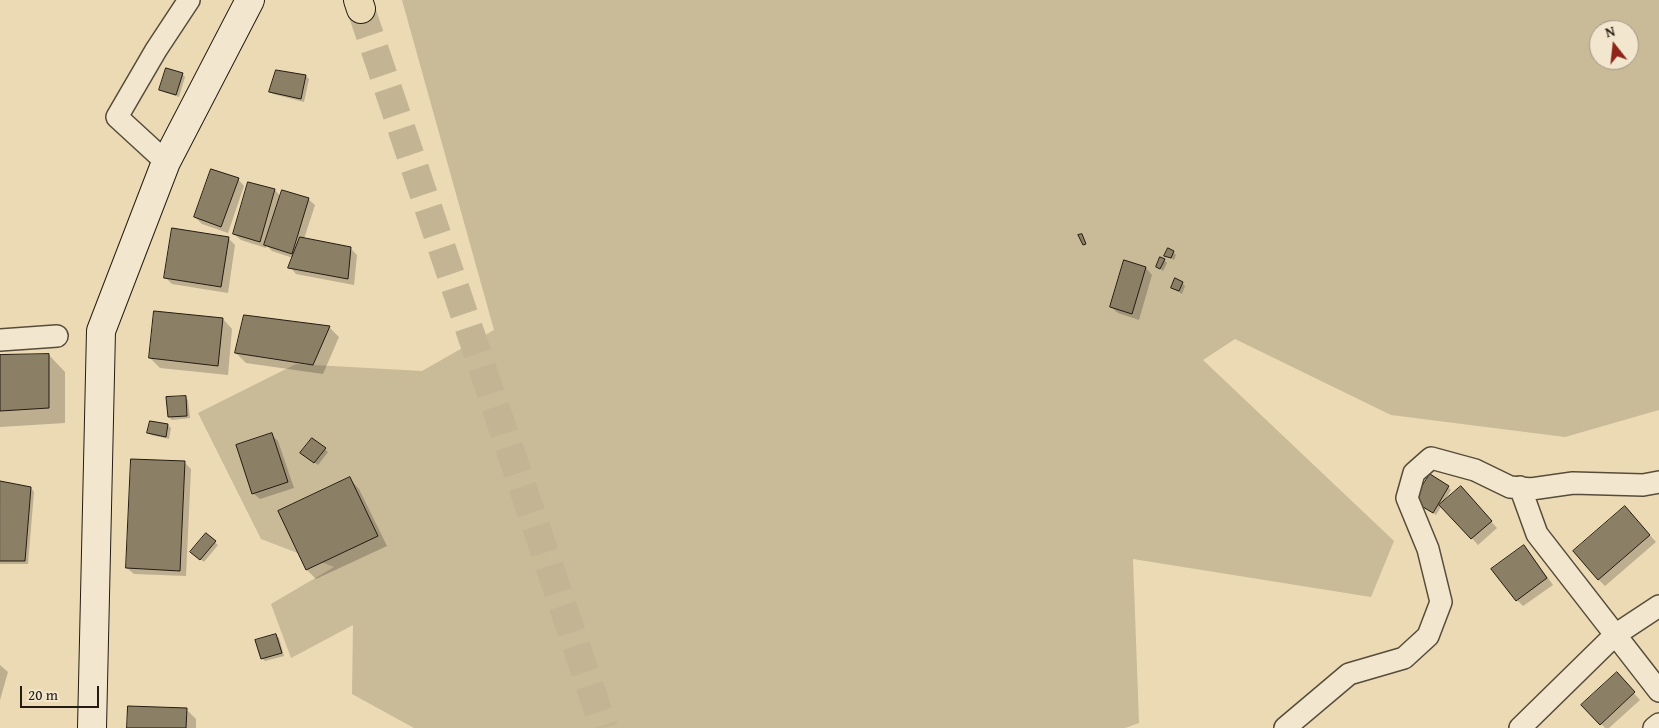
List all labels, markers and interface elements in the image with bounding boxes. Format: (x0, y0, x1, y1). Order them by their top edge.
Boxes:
north arrow (1589, 20, 1639, 70)
text: N (1603, 21, 1617, 42)
scale bar (22, 676, 101, 708)
text: 20 m (28, 684, 58, 705)

